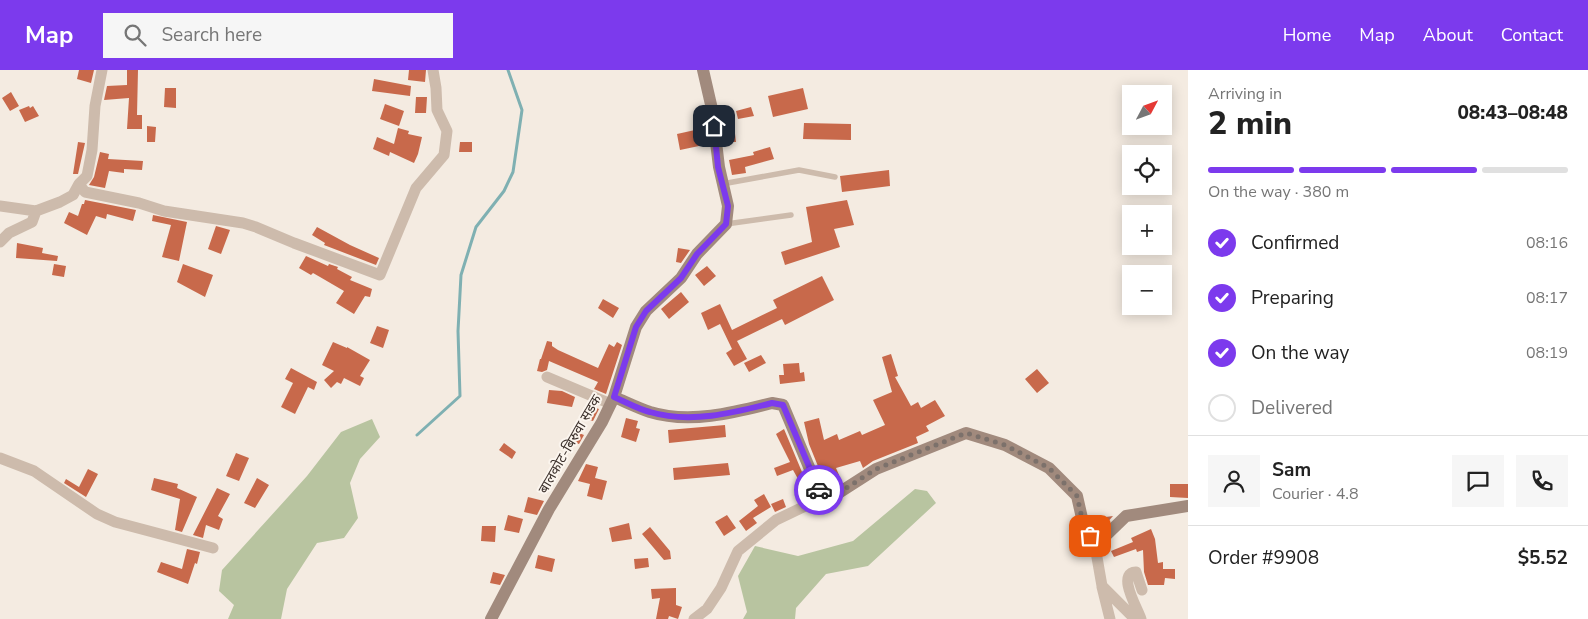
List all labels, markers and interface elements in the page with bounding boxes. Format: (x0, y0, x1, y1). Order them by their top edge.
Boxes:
search box (103, 13, 453, 58)
text: Map (25, 19, 73, 51)
icon: search (121, 21, 149, 49)
text: Search here (161, 22, 262, 48)
text: Home (1283, 23, 1331, 47)
text: Map (1359, 23, 1395, 47)
text: About (1423, 23, 1473, 47)
text: Contact (1501, 23, 1563, 47)
text: Arriving in (1208, 83, 1282, 105)
north arrow (1122, 85, 1172, 135)
map controls (1122, 85, 1172, 315)
text: 08:43–08:48 (1457, 100, 1568, 126)
text: 2 min (1208, 102, 1292, 145)
pin (693, 105, 735, 147)
icon: home (700, 112, 728, 140)
button: locate (1122, 145, 1172, 195)
text: On the way · 380 m (1208, 181, 1349, 203)
button: + (1122, 205, 1172, 255)
icon: check (1208, 229, 1236, 257)
text: Confirmed (1251, 230, 1339, 256)
text: 08:16 (1526, 232, 1568, 254)
button: − (1122, 265, 1172, 315)
icon: check (1208, 284, 1236, 312)
text: Preparing (1251, 285, 1334, 311)
text: 08:17 (1526, 287, 1568, 309)
icon: check (1208, 339, 1236, 367)
text: On the way (1251, 340, 1349, 366)
text: 08:19 (1526, 342, 1568, 364)
street label: बालकोट-बिरुवा सडक (534, 391, 606, 497)
text: Delivered (1251, 395, 1333, 421)
button: person (1208, 455, 1260, 507)
button: chat (1452, 455, 1504, 507)
button: phone (1516, 455, 1568, 507)
text: Sam (1272, 457, 1311, 483)
courier (794, 465, 844, 515)
icon: car (805, 476, 833, 504)
text: Courier · 4.8 (1272, 483, 1358, 505)
pin (1069, 515, 1111, 557)
icon: bag (1076, 522, 1104, 550)
text: Order #9908 (1208, 545, 1319, 571)
text: $5.52 (1518, 545, 1568, 571)

